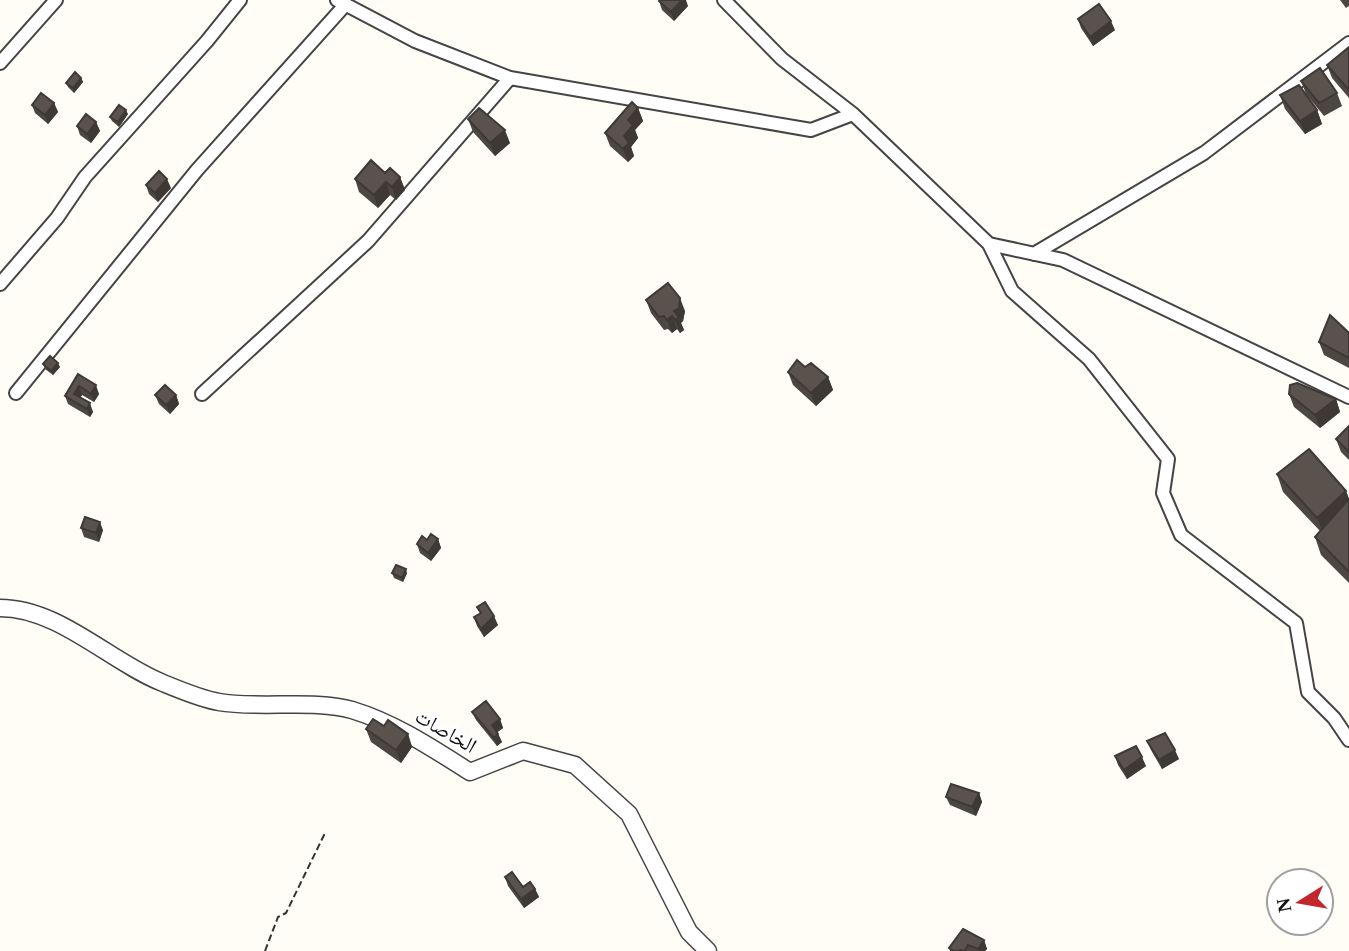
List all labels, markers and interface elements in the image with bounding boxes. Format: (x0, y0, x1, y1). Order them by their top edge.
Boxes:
street label: الخاصات (411, 704, 481, 758)
north arrow (1265, 867, 1335, 937)
text: N (1272, 896, 1295, 914)

